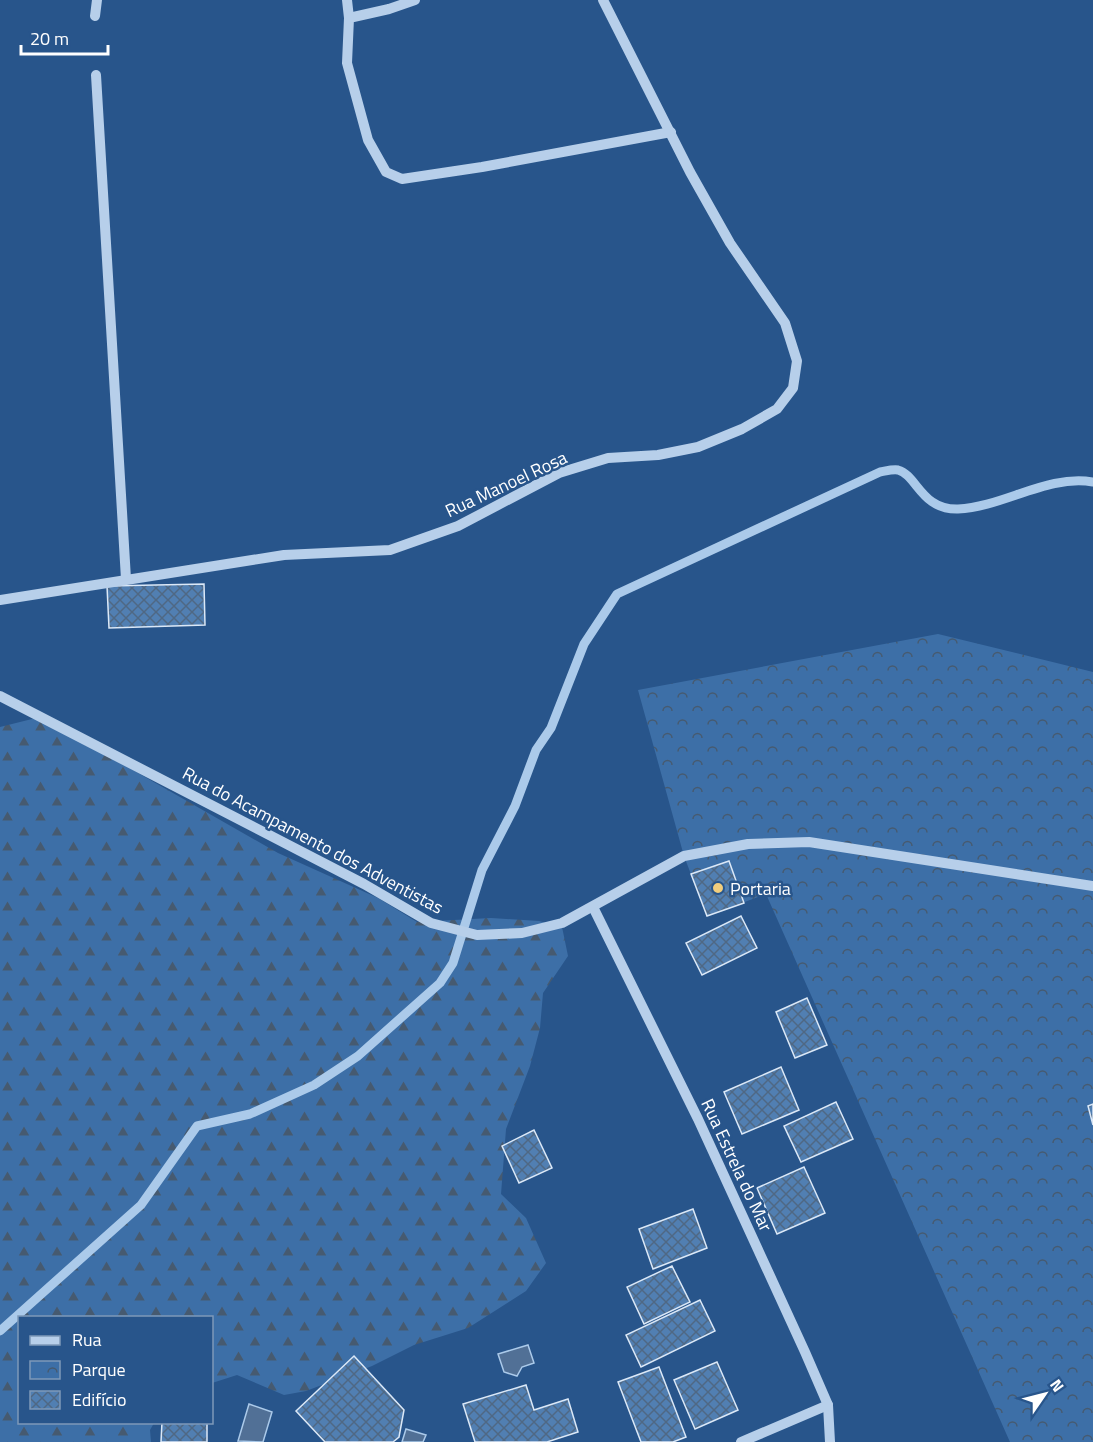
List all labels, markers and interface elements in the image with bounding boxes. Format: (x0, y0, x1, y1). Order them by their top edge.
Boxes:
scale bar (21, 18, 108, 56)
text: 20 m (30, 25, 69, 52)
street label: Rua Manoel Rosa (441, 444, 571, 524)
street label: Rua do Acampamento dos Adventistas (178, 760, 448, 920)
place label: Portaria (730, 875, 791, 902)
marker: Portaria (711, 881, 725, 895)
street label: Rua Estrela do Mar (694, 1094, 780, 1236)
legend (18, 1316, 213, 1424)
text: Rua (72, 1326, 102, 1353)
text: Parque (72, 1356, 126, 1383)
north arrow (1015, 1364, 1075, 1424)
text: N (1044, 1374, 1070, 1397)
text: Edifício (72, 1386, 126, 1413)

